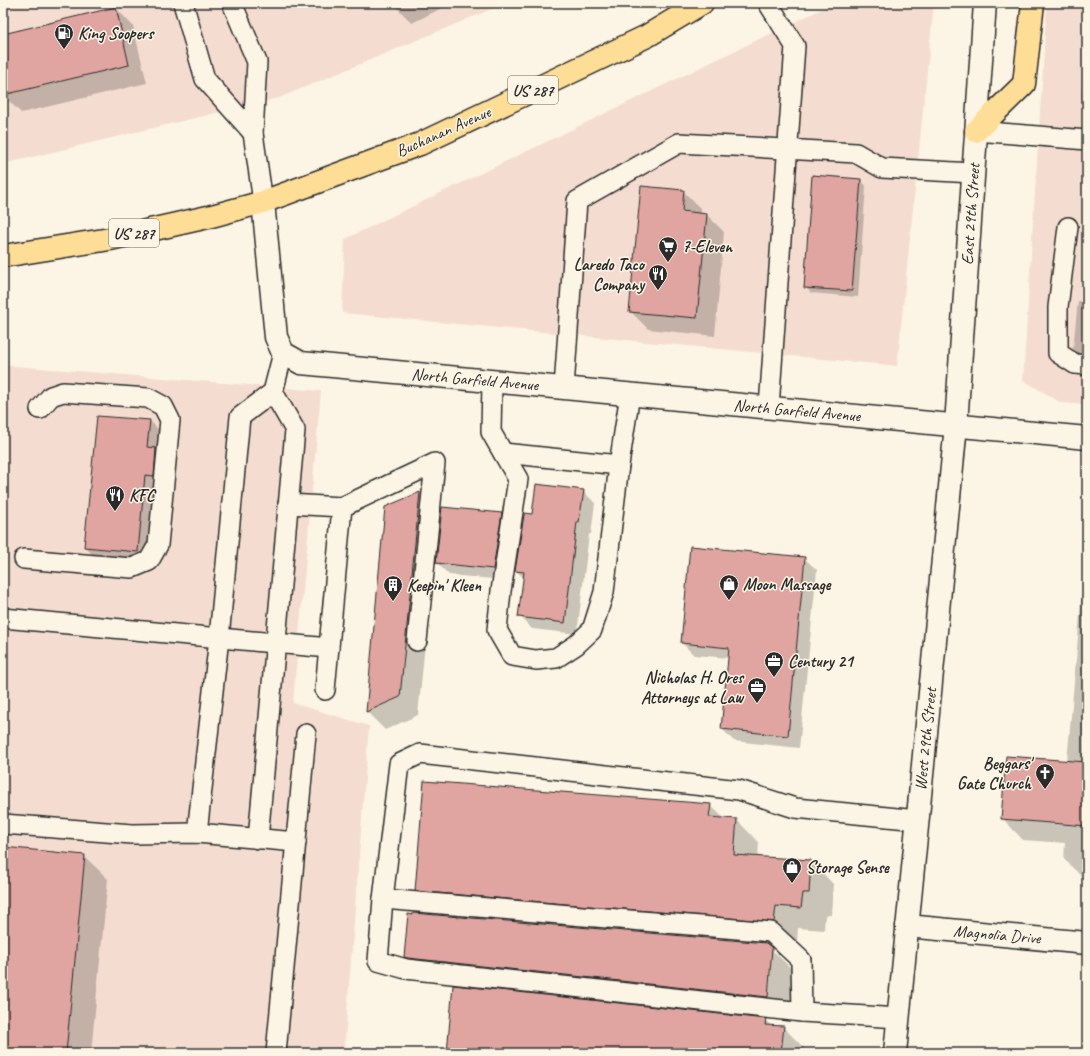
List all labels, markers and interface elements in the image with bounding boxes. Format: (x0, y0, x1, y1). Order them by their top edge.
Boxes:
fuel station icon: King Soopers (53, 22, 75, 50)
place label: King Soopers (78, 23, 155, 44)
road number: US 287 (508, 76, 558, 104)
street label: Buchanan Avenue (393, 101, 495, 162)
street label: East 29th Street (956, 160, 985, 265)
road number: US 287 (109, 219, 159, 247)
supermarket icon: 7-Eleven (657, 235, 679, 263)
place label: 7-Eleven (682, 236, 733, 257)
place label: Laredo Taco Company (574, 254, 646, 295)
restaurant icon: Laredo Taco Company (647, 263, 669, 291)
street label: North Garfield Avenue (411, 363, 541, 396)
street label: North Garfield Avenue (733, 394, 863, 427)
restaurant icon: KFC (104, 484, 126, 512)
place label: KFC (129, 485, 157, 506)
shop icon: Moon Massage (718, 573, 740, 601)
building icon: Keepin' Kleen (382, 574, 404, 602)
place label: Moon Massage (743, 574, 832, 595)
place label: Keepin' Kleen (407, 575, 482, 596)
office icon: Century 21 (763, 650, 785, 678)
place label: Century 21 (788, 651, 855, 672)
place label: Nicholas H. Ores Attorneys at Law (641, 667, 745, 708)
office icon: Nicholas H. Ores Attorneys at Law (746, 676, 768, 704)
street label: West 29th Street (910, 684, 942, 791)
place label: Beggars' Gate Church (957, 753, 1035, 794)
church icon: Beggars' Gate Church (1034, 762, 1056, 790)
shop icon: Storage Sense (781, 856, 803, 884)
place label: Storage Sense (806, 857, 890, 878)
street label: Magnolia Drive (953, 920, 1043, 949)

